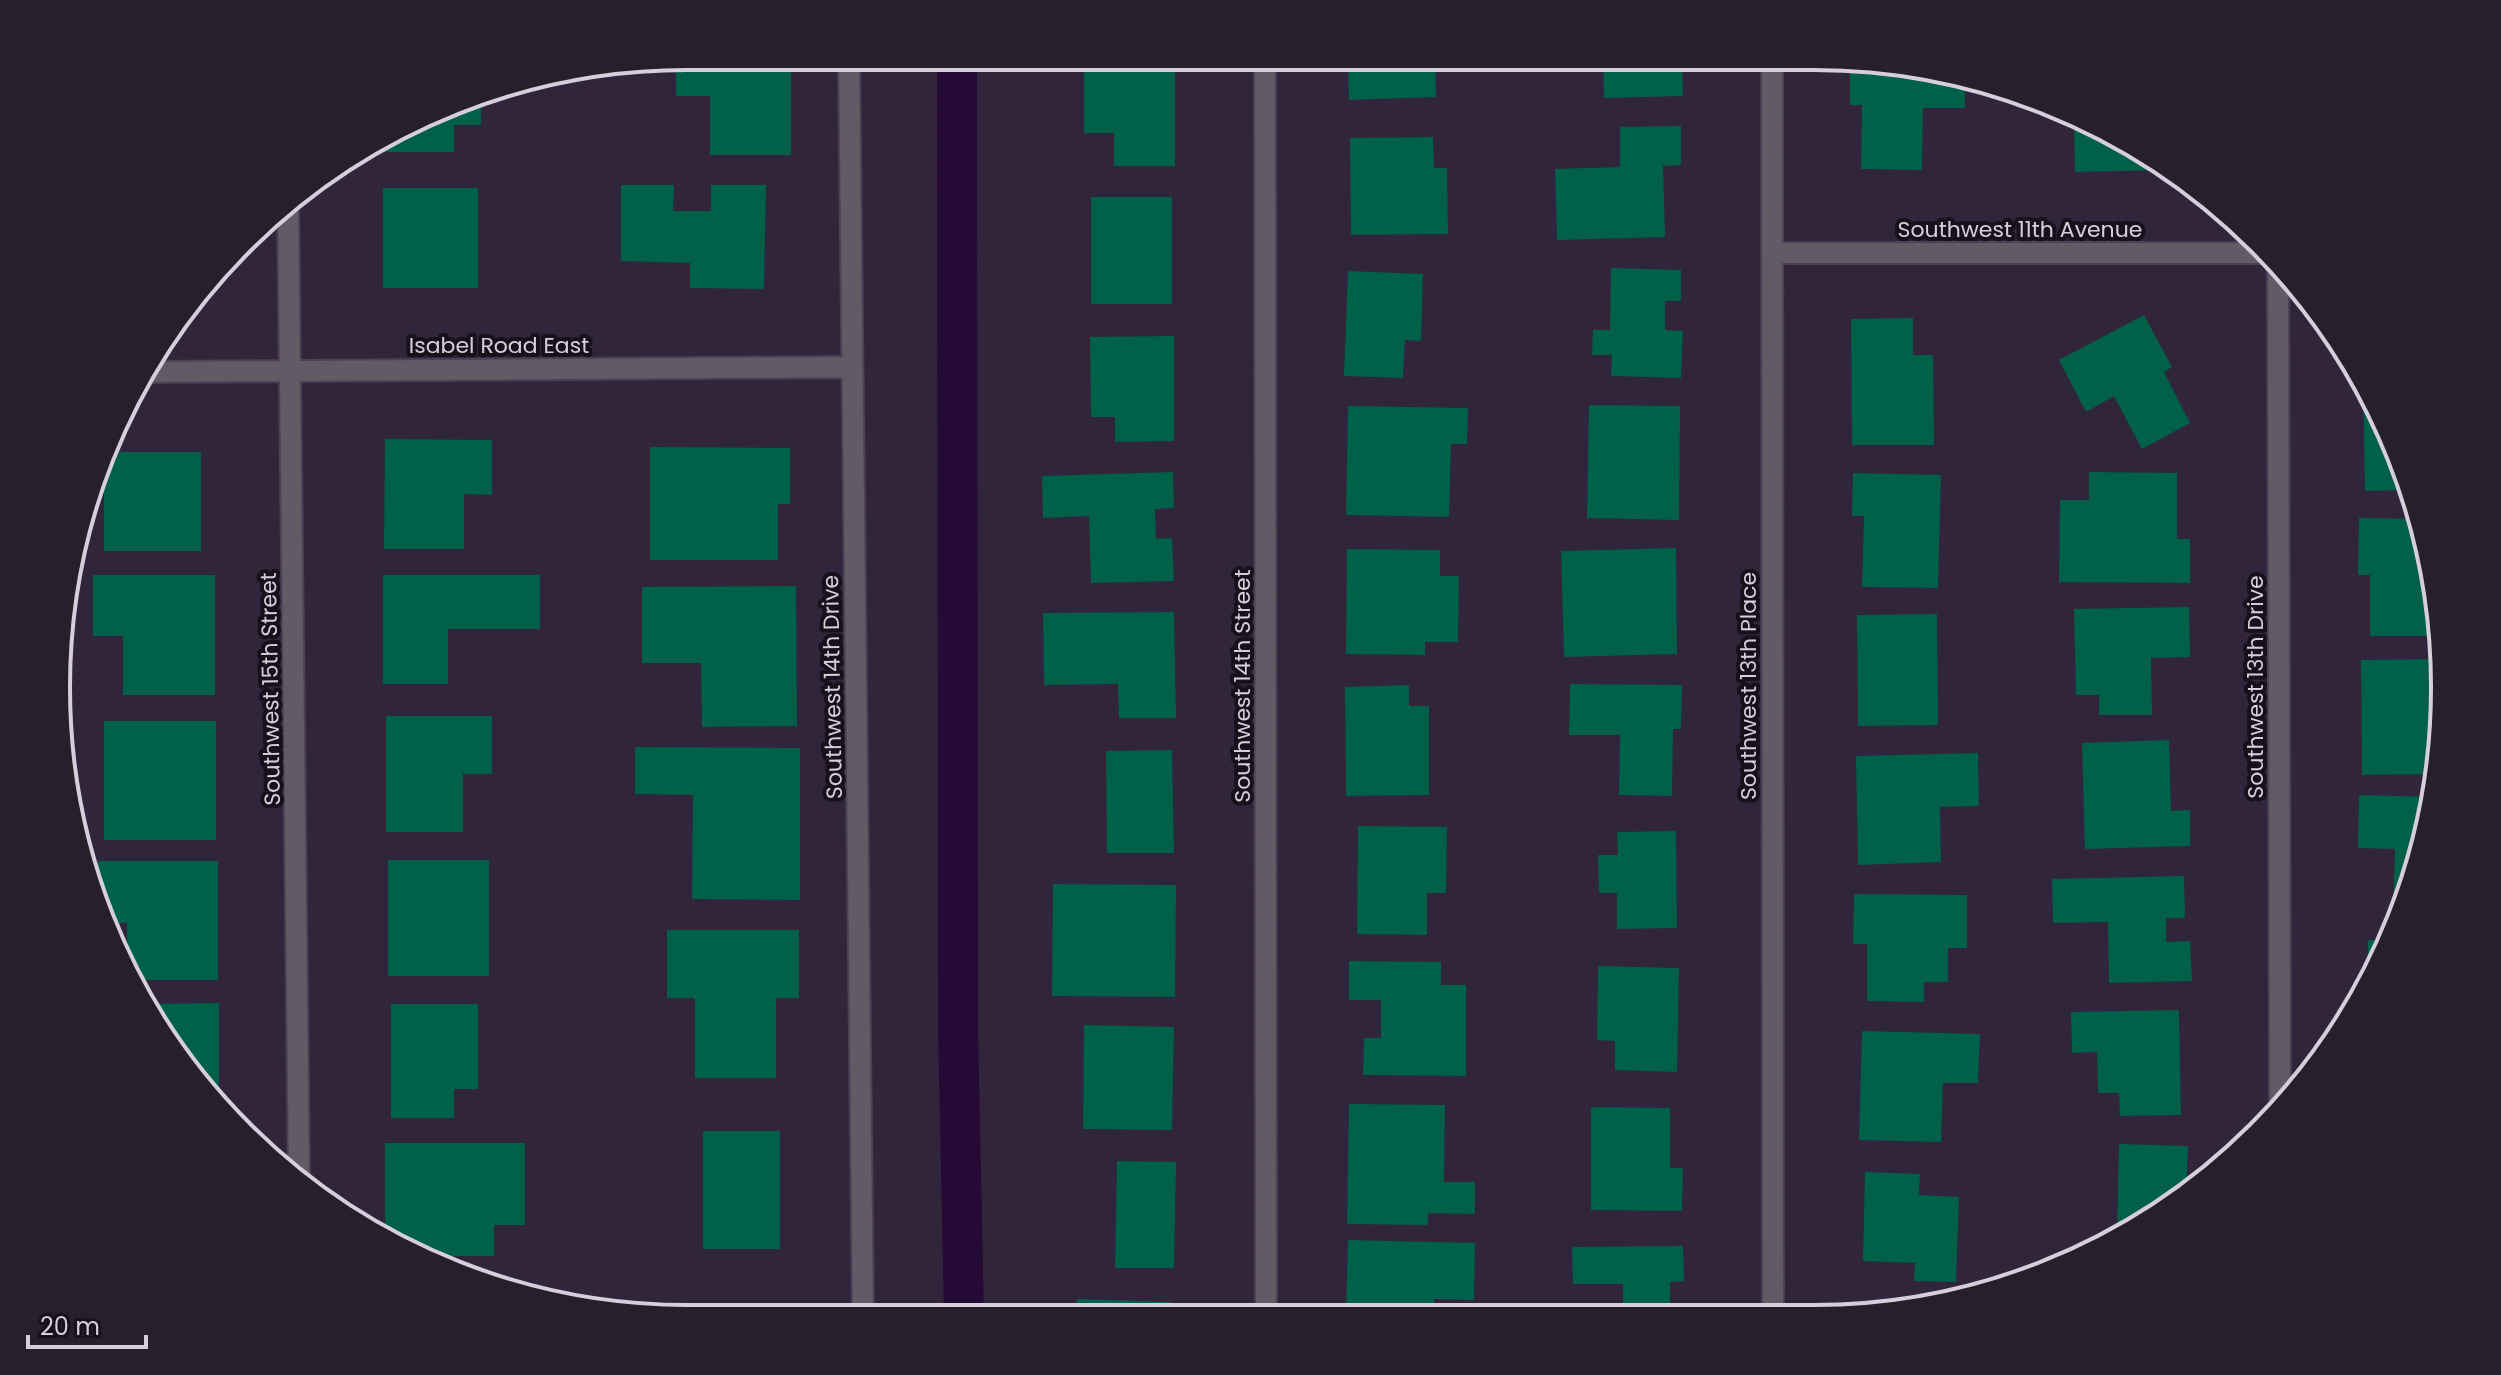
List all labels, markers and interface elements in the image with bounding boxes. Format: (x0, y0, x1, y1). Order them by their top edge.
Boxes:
street label: Southwest 11th Avenue (1898, 214, 2142, 245)
street label: Isabel Road East (409, 330, 589, 361)
street label: Southwest 14th Street (1227, 569, 1258, 803)
street label: Southwest 15th Street (253, 572, 288, 806)
street label: Southwest 13th Place (1733, 572, 1764, 800)
street label: Southwest 14th Drive (815, 575, 850, 799)
street label: Southwest 13th Drive (2240, 575, 2271, 799)
scale bar (28, 1299, 146, 1349)
text: 20 m (40, 1310, 100, 1343)

